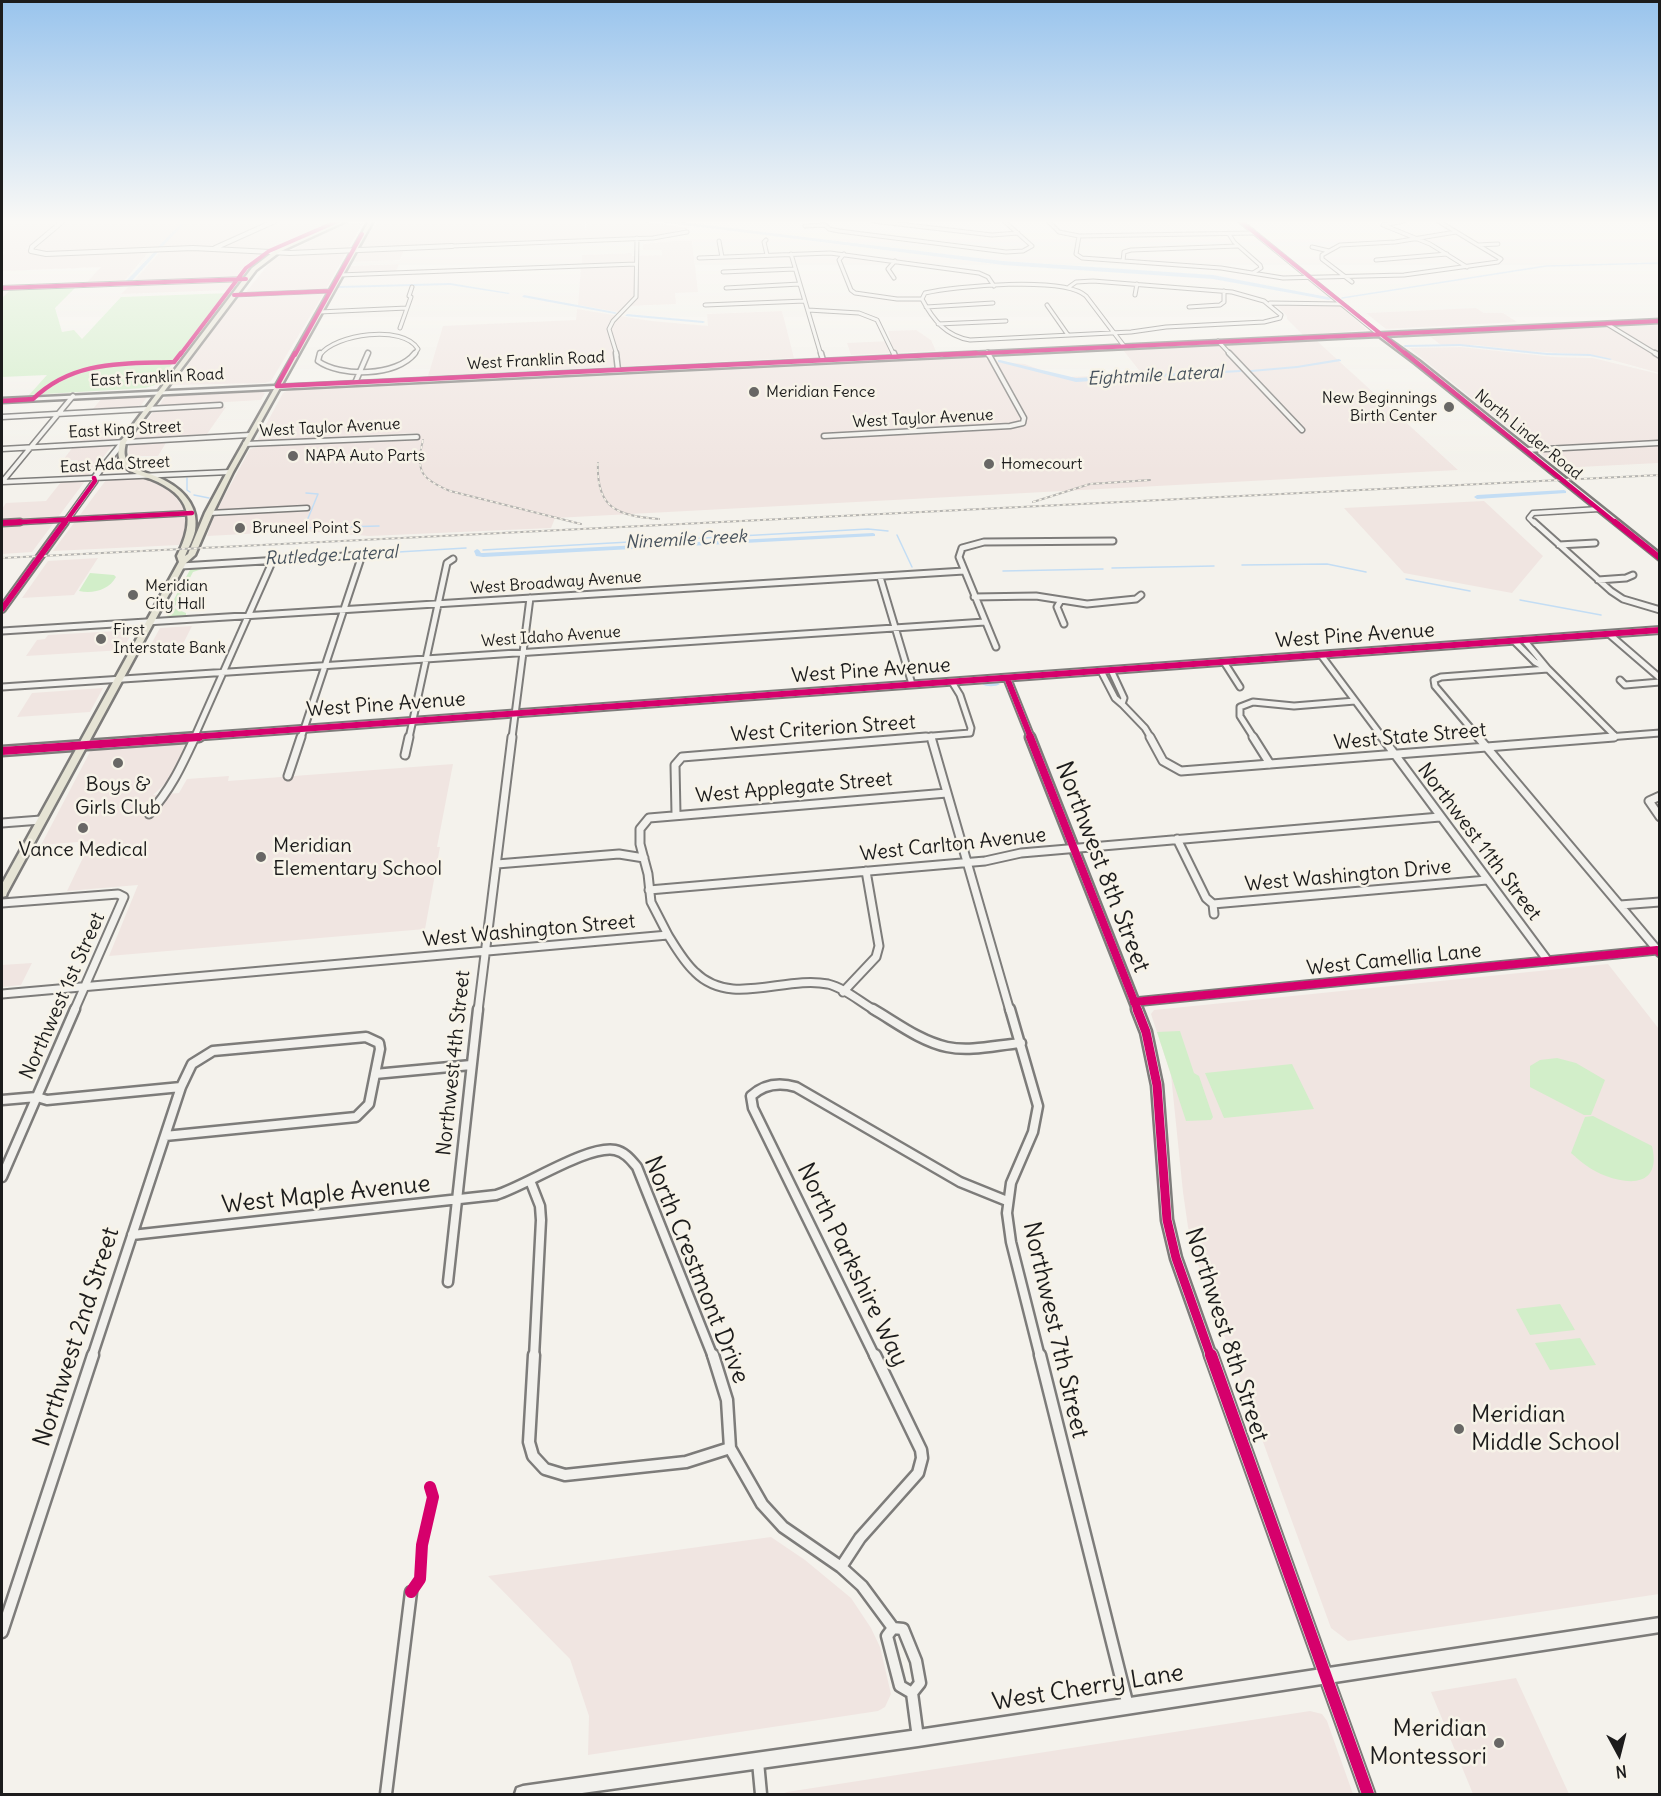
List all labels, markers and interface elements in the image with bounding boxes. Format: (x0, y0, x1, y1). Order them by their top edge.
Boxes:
street label: West Franklin Road (467, 348, 605, 374)
water label: Eightmile Lateral (1087, 362, 1223, 390)
street label: East Franklin Road (90, 365, 224, 391)
place label: Meridian Fence (766, 382, 875, 402)
marker: Meridian Fence (747, 385, 761, 399)
street label: North Linder Road (1471, 386, 1585, 484)
place label: New Beginnings Birth Center (1322, 388, 1437, 426)
marker: New Beginnings Birth Center (1442, 400, 1456, 414)
street label: West Taylor Avenue (852, 406, 994, 432)
street label: West Taylor Avenue (259, 415, 401, 441)
street label: East King Street (68, 417, 182, 443)
place label: NAPA Auto Parts (305, 446, 425, 466)
marker: NAPA Auto Parts (286, 449, 300, 463)
street label: East Ada Street (60, 453, 170, 477)
place label: Homecourt (1001, 454, 1082, 474)
marker: Homecourt (982, 457, 996, 471)
place label: Bruneel Point S (252, 518, 361, 538)
marker: Bruneel Point S (233, 521, 247, 535)
water label: Ninemile Creek (625, 526, 747, 554)
water label: Rutledge Lateral (264, 542, 398, 570)
street label: West Broadway Avenue (470, 567, 642, 599)
place label: Meridian City Hall (145, 576, 208, 614)
marker: Meridian City Hall (126, 588, 140, 602)
street label: West Pine Avenue (1275, 618, 1435, 654)
place label: First Interstate Bank (113, 620, 226, 658)
street label: West Idaho Avenue (481, 623, 621, 651)
marker: First Interstate Bank (94, 632, 108, 646)
street label: West Pine Avenue (791, 653, 951, 689)
street label: West Pine Avenue (306, 687, 466, 723)
street label: West Criterion Street (730, 711, 916, 747)
street label: West State Street (1333, 718, 1487, 756)
marker: Boys & Girls Club (111, 756, 125, 770)
street label: Northwest 8th Street (1049, 758, 1155, 976)
street label: Northwest 11th Street (1412, 759, 1546, 925)
street label: West Applegate Street (694, 767, 894, 809)
place label: Boys & Girls Club (75, 773, 161, 820)
marker: Vance Medical (76, 821, 90, 835)
street label: West Carlton Avenue (859, 823, 1047, 867)
place label: Meridian Elementary School (273, 834, 442, 881)
place label: Vance Medical (18, 838, 148, 862)
marker: Meridian Elementary School (254, 850, 268, 864)
street label: West Washington Drive (1244, 855, 1452, 897)
street label: Northwest 1st Street (15, 909, 111, 1083)
street label: West Washington Street (422, 910, 636, 952)
street label: West Camellia Lane (1305, 939, 1483, 981)
street label: Northwest 4th Street (432, 969, 476, 1157)
street label: North Crestmont Drive (637, 1152, 755, 1388)
street label: North Parkshire Way (790, 1158, 914, 1372)
street label: West Maple Avenue (220, 1170, 432, 1220)
street label: Northwest 7th Street (1016, 1219, 1094, 1441)
street label: Northwest 2nd Street (28, 1224, 126, 1450)
street label: Northwest 8th Street (1178, 1224, 1274, 1446)
place label: Meridian Middle School (1471, 1401, 1620, 1457)
marker: Meridian Middle School (1452, 1422, 1466, 1436)
street label: West Cherry Lane (990, 1659, 1186, 1717)
place label: Meridian Montessori (1369, 1715, 1487, 1771)
north arrow (1589, 1724, 1649, 1784)
marker: Meridian Montessori (1492, 1736, 1506, 1750)
text: N (1614, 1761, 1628, 1782)

